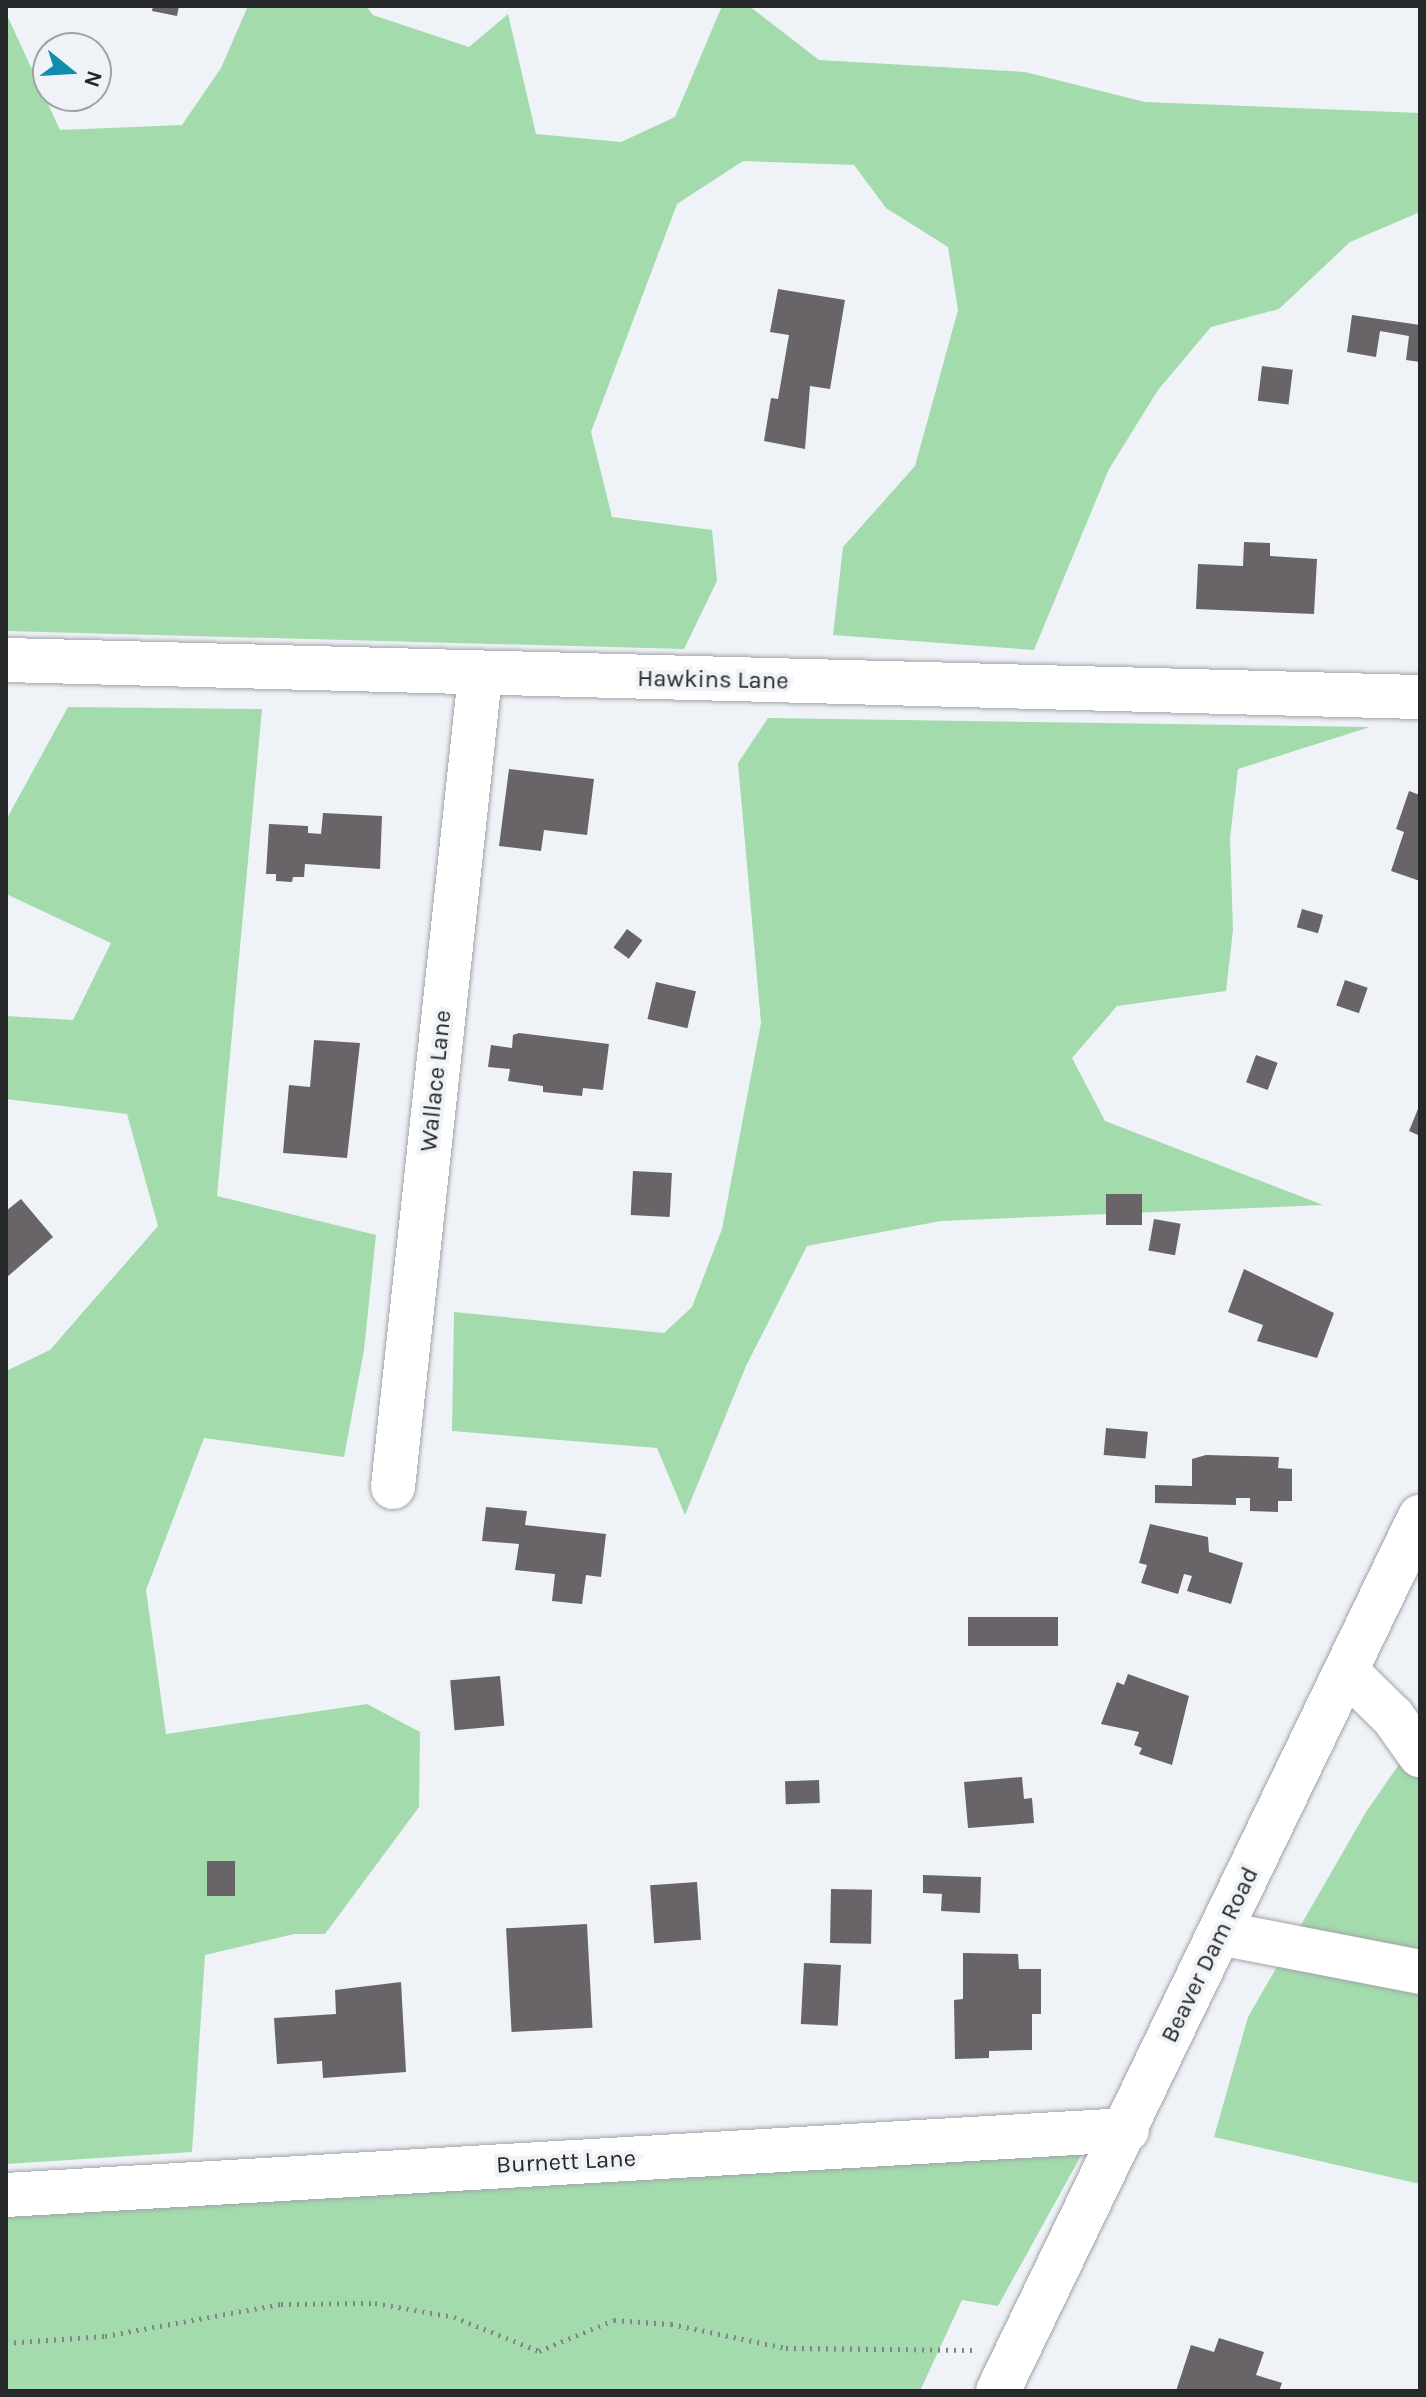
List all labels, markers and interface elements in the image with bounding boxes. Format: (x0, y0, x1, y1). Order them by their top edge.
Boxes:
north arrow (32, 32, 112, 112)
text: N (78, 67, 108, 90)
street label: Hawkins Lane (637, 664, 789, 696)
street label: Wallace Lane (414, 1009, 458, 1153)
street label: Beaver Dam Road (1155, 1863, 1265, 2047)
street label: Burnett Lane (495, 2144, 637, 2180)

